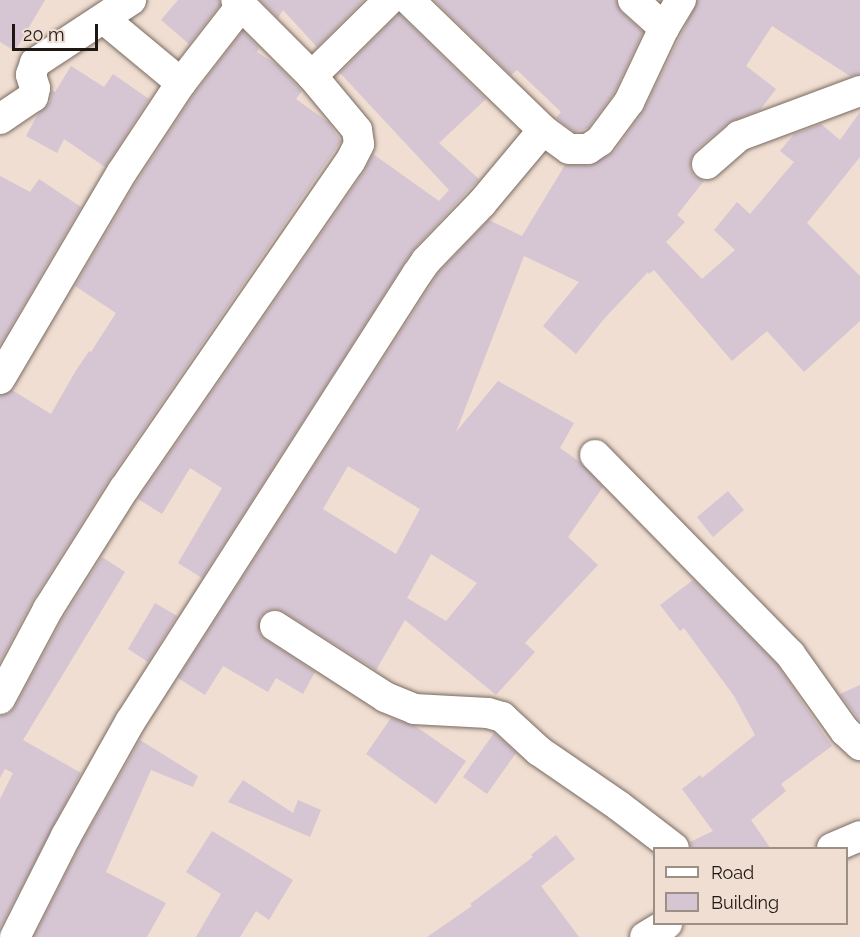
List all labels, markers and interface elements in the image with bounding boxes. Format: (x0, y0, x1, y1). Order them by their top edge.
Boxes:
scale bar (15, 12, 100, 50)
text: 20 m (23, 24, 65, 45)
legend (653, 847, 848, 925)
text: Road (711, 862, 754, 883)
text: Building (711, 892, 779, 913)

